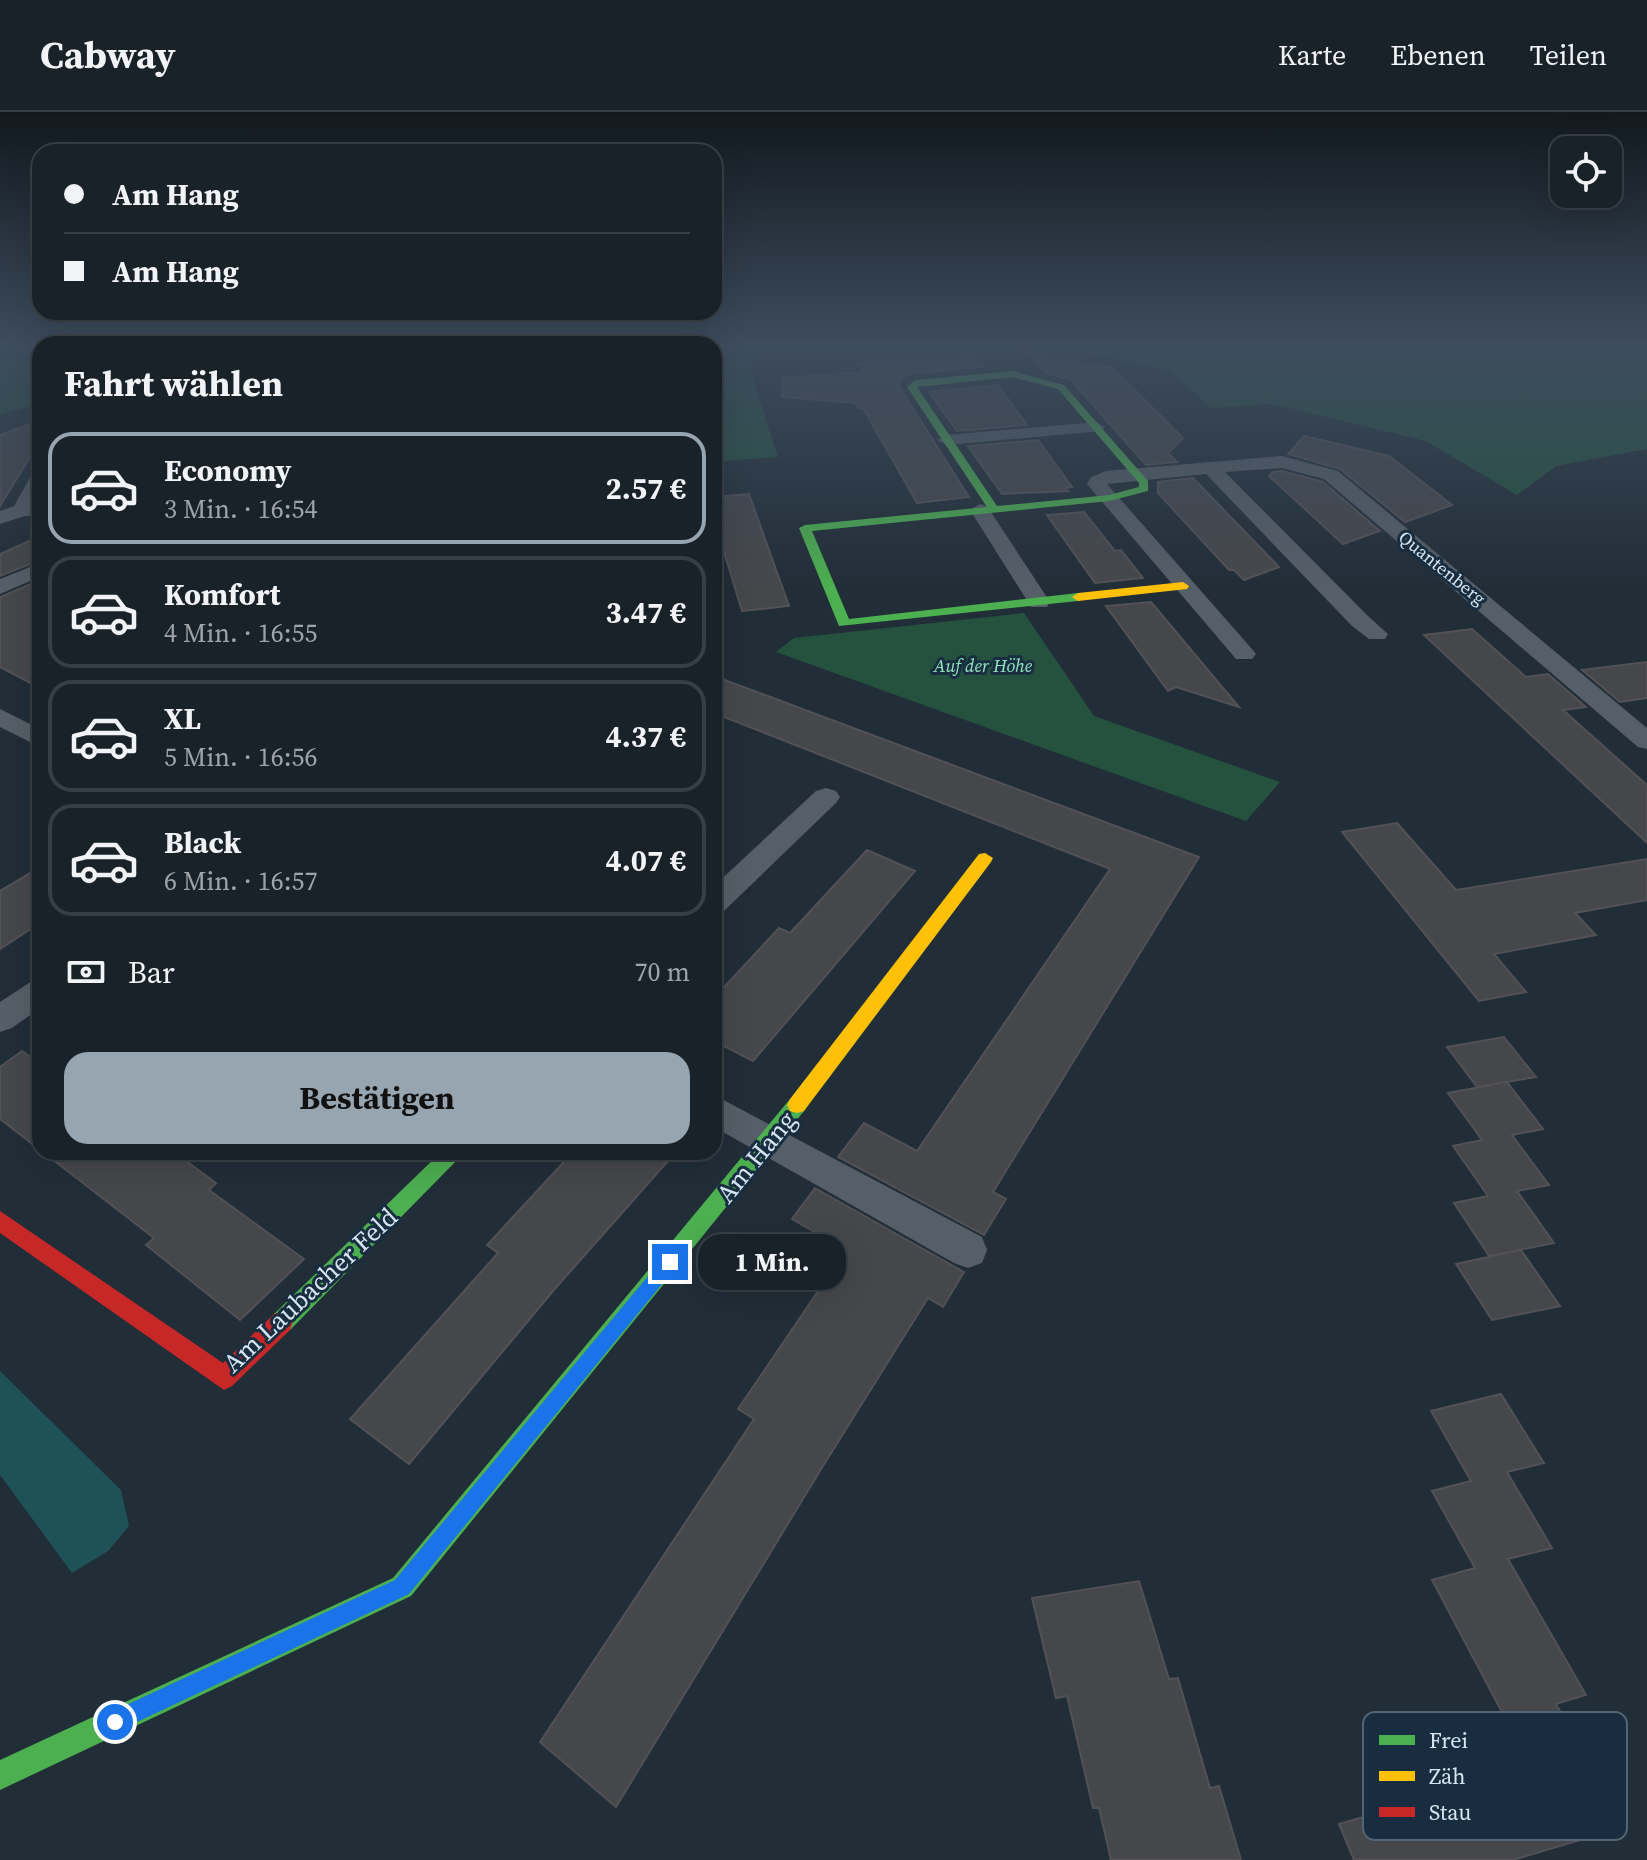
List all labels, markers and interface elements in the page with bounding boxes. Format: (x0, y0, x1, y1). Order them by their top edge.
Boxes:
text: Cabway (40, 29, 176, 81)
text: Karte (1278, 36, 1346, 74)
text: Ebenen (1390, 36, 1486, 74)
text: Teilen (1530, 36, 1607, 74)
map controls (1550, 136, 1622, 208)
button: locate (1550, 136, 1622, 208)
text: Am Hang (112, 174, 239, 215)
text: Am Hang (112, 251, 239, 292)
text: Fahrt wählen (64, 359, 283, 408)
text: Economy (164, 450, 292, 491)
icon: car (68, 452, 140, 524)
text: 2.57 € (606, 468, 686, 509)
text: 3 Min. · 16:54 (164, 491, 318, 527)
street label: Quantenberg (1394, 525, 1491, 610)
text: Komfort (164, 574, 281, 615)
icon: car (68, 576, 140, 648)
text: 3.47 € (606, 592, 686, 633)
text: 4 Min. · 16:55 (164, 615, 318, 651)
park label: Auf der Höhe (933, 653, 1033, 678)
text: XL (164, 698, 201, 739)
icon: car (68, 700, 140, 772)
text: 4.37 € (606, 716, 686, 757)
text: 5 Min. · 16:56 (164, 739, 318, 775)
text: Black (164, 822, 241, 863)
icon: car (68, 824, 140, 896)
text: 4.07 € (606, 840, 686, 881)
text: 6 Min. · 16:57 (164, 863, 318, 899)
icon: cash (64, 950, 108, 994)
text: Bar (128, 952, 175, 993)
text: 70 m (635, 954, 690, 990)
button: Bestätigen (64, 1052, 690, 1144)
street label: Am Hang (708, 1103, 804, 1211)
street label: Am Laubacher Feld (215, 1199, 405, 1380)
callout: 1 Min. (698, 1234, 846, 1290)
route end (652, 1244, 688, 1280)
text: 1 Min. (735, 1244, 809, 1280)
route start (97, 1704, 133, 1740)
legend (1363, 1712, 1627, 1840)
text: Frei (1429, 1725, 1468, 1755)
text: Zäh (1429, 1761, 1466, 1791)
text: Stau (1429, 1797, 1471, 1827)

